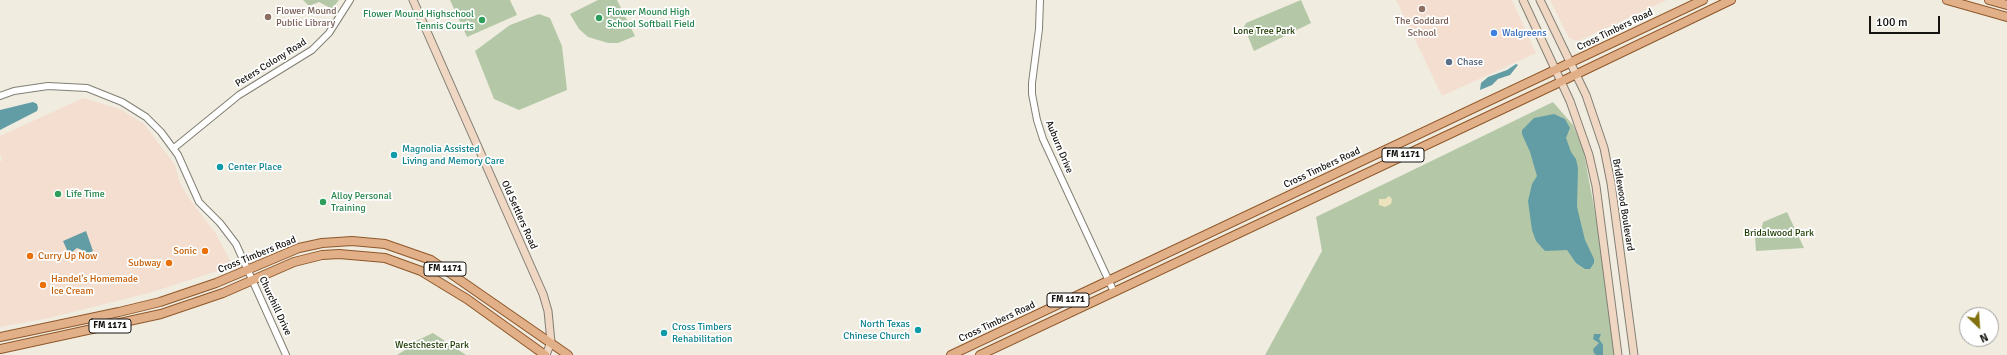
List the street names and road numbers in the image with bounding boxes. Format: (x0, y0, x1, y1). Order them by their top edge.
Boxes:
street label: Cross Timbers Road (1575, 6, 1655, 54)
street label: Peters Colony Road (233, 36, 309, 90)
street label: Auburn Drive (1043, 119, 1075, 175)
street label: Cross Timbers Road (1282, 145, 1362, 191)
road number: FM 1171 (1382, 148, 1424, 162)
street label: Bridlewood Boulevard (1610, 158, 1636, 252)
street label: Old Settlers Road (498, 179, 540, 251)
street label: Cross Timbers Road (216, 234, 298, 276)
road number: FM 1171 (424, 262, 466, 276)
street label: Churchill Drive (256, 275, 294, 337)
road number: FM 1171 (1047, 293, 1089, 307)
street label: Cross Timbers Road (957, 299, 1037, 345)
road number: FM 1171 (89, 319, 131, 333)

